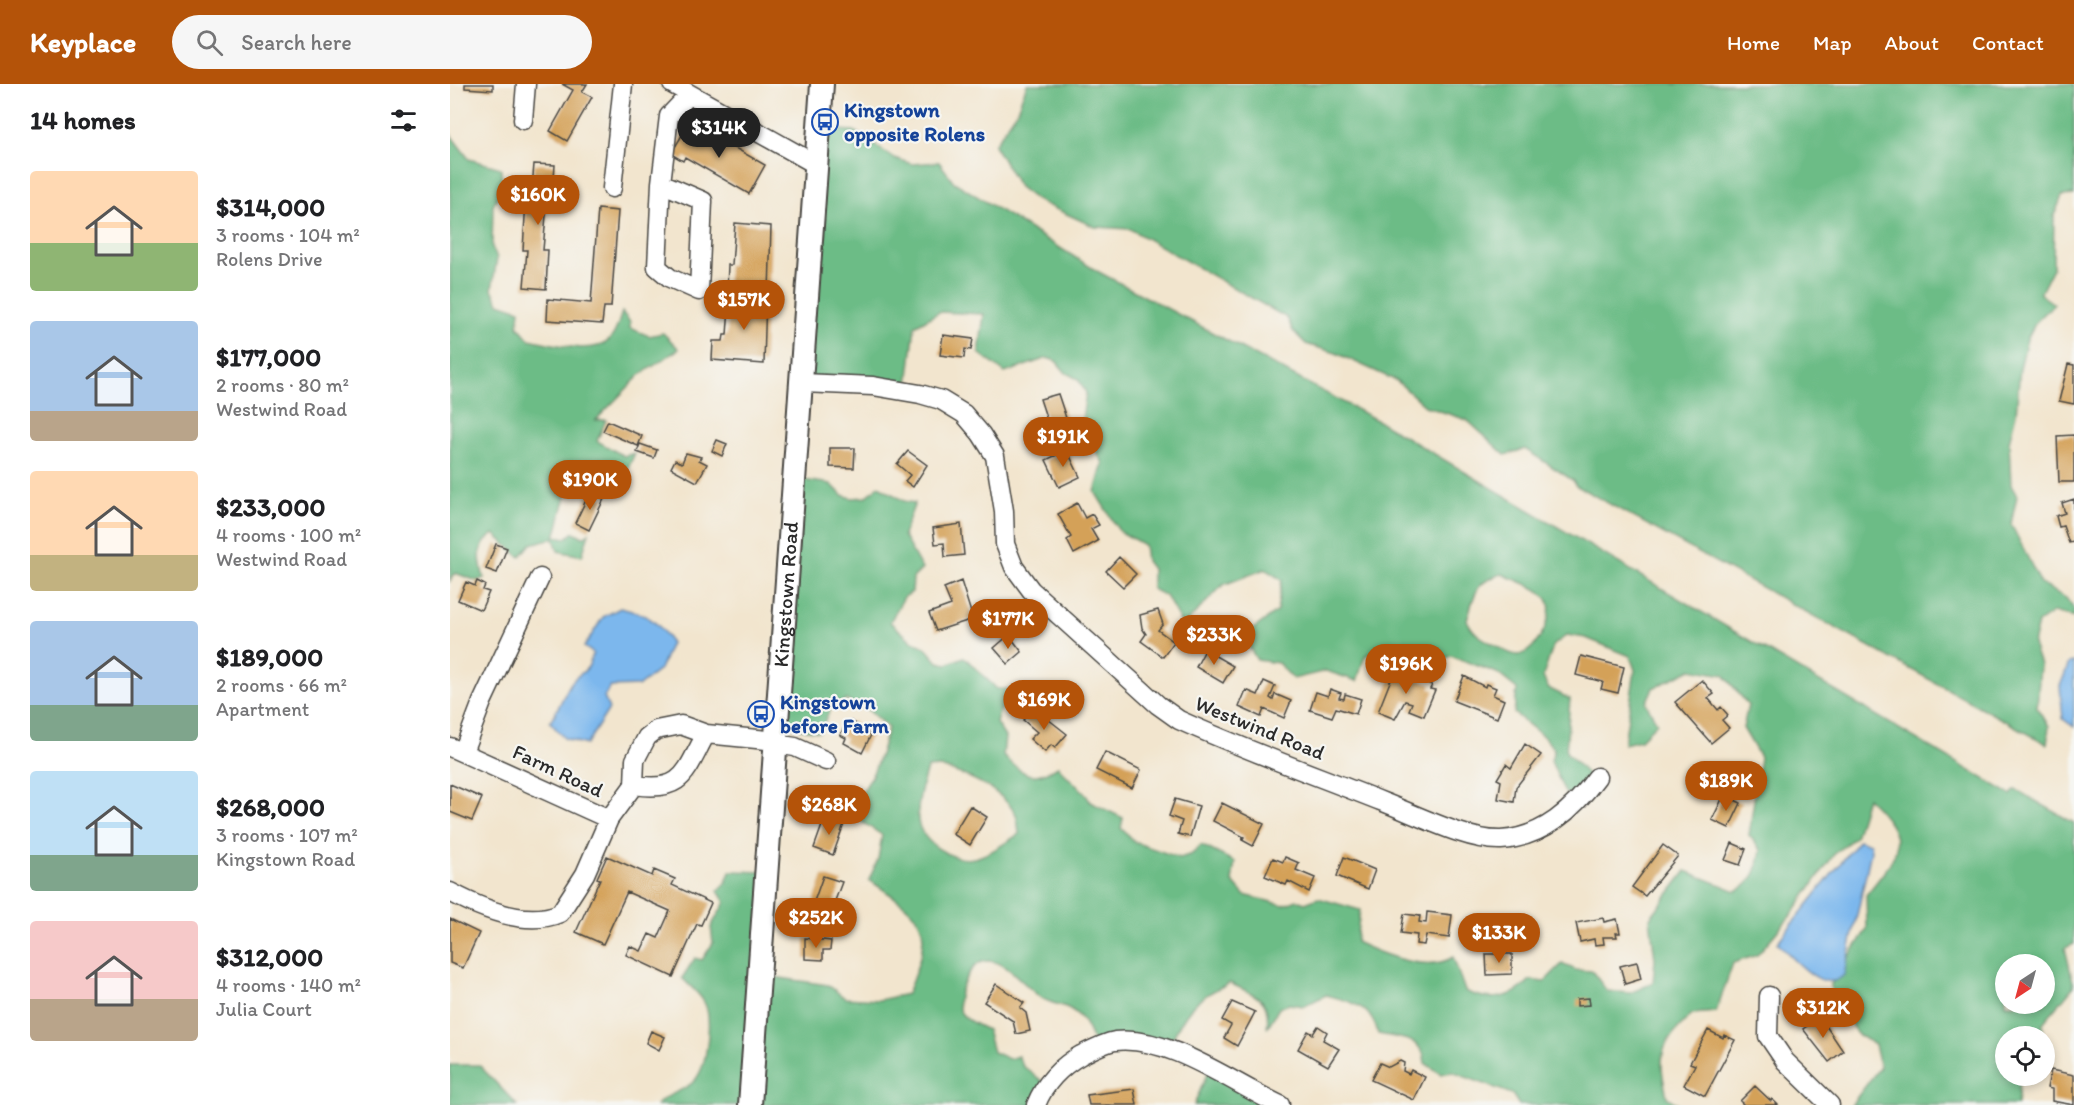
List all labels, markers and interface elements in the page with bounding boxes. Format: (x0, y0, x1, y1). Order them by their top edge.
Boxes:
search box (172, 15, 592, 69)
text: Keyplace (30, 25, 136, 59)
icon: search (193, 26, 226, 59)
text: Search here (241, 29, 352, 56)
text: Home (1727, 30, 1780, 55)
text: Map (1813, 30, 1852, 55)
text: About (1885, 30, 1939, 55)
text: Contact (1972, 30, 2044, 55)
place label: Kingstown opposite Rolens (844, 97, 985, 147)
text: 14 homes (30, 104, 136, 136)
icon: filters (387, 104, 420, 137)
bus stop icon: Kingstown opposite Rolens (810, 107, 840, 137)
pin: $314K (677, 108, 761, 159)
text: $314K (691, 115, 747, 139)
pin: $160K (496, 175, 580, 226)
text: $160K (510, 182, 566, 206)
text: $314,000 (216, 191, 325, 223)
icon: home (78, 195, 150, 267)
text: 3 rooms · 104 m² (216, 223, 360, 247)
text: Rolens Drive (216, 247, 323, 271)
pin: $157K (702, 280, 786, 331)
text: $157K (718, 287, 770, 311)
text: $177,000 (216, 341, 321, 373)
icon: home (78, 345, 150, 417)
text: 2 rooms · 80 m² (216, 373, 349, 397)
text: Westwind Road (216, 397, 347, 421)
pin: $191K (1021, 417, 1105, 468)
text: $191K (1037, 424, 1089, 448)
pin: $190K (548, 460, 632, 511)
text: $190K (563, 467, 617, 491)
text: $233,000 (216, 491, 325, 523)
icon: home (78, 495, 150, 567)
street label: Kingstown Road (768, 520, 803, 668)
text: 4 rooms · 100 m² (216, 523, 361, 547)
text: Westwind Road (216, 547, 347, 571)
pin: $177K (966, 599, 1050, 650)
text: $177K (982, 606, 1034, 630)
pin: $233K (1172, 615, 1256, 666)
text: $233K (1186, 622, 1242, 646)
text: $189,000 (216, 641, 323, 673)
pin: $196K (1364, 644, 1448, 695)
icon: home (78, 645, 150, 717)
text: $196K (1379, 651, 1433, 675)
text: 2 rooms · 66 m² (216, 673, 347, 697)
pin: $169K (1002, 680, 1086, 731)
text: $169K (1017, 687, 1071, 711)
place label: Kingstown before Farm (780, 689, 890, 738)
street label: Westwind Road (1192, 690, 1329, 765)
text: Apartment (216, 697, 309, 721)
bus stop icon: Kingstown before Farm (746, 699, 776, 729)
street label: Farm Road (509, 739, 608, 803)
pin: $189K (1684, 761, 1768, 812)
text: $189K (1699, 768, 1753, 792)
pin: $268K (787, 785, 871, 836)
text: $268,000 (216, 791, 325, 823)
text: $268K (802, 792, 856, 816)
icon: home (78, 795, 150, 867)
text: 3 rooms · 107 m² (216, 823, 358, 847)
text: Kingstown Road (216, 847, 355, 871)
pin: $252K (774, 898, 858, 949)
text: $252K (789, 905, 843, 929)
pin: $133K (1457, 913, 1541, 964)
text: $133K (1472, 920, 1526, 944)
text: $312,000 (216, 941, 323, 973)
icon: home (78, 945, 150, 1017)
north arrow (1995, 954, 2055, 1014)
map controls (1995, 954, 2055, 1086)
text: 4 rooms · 140 m² (216, 973, 361, 997)
pin: $312K (1781, 988, 1865, 1039)
text: $312K (1796, 995, 1850, 1019)
text: Julia Court (216, 997, 312, 1021)
button: locate (1995, 1026, 2055, 1086)

